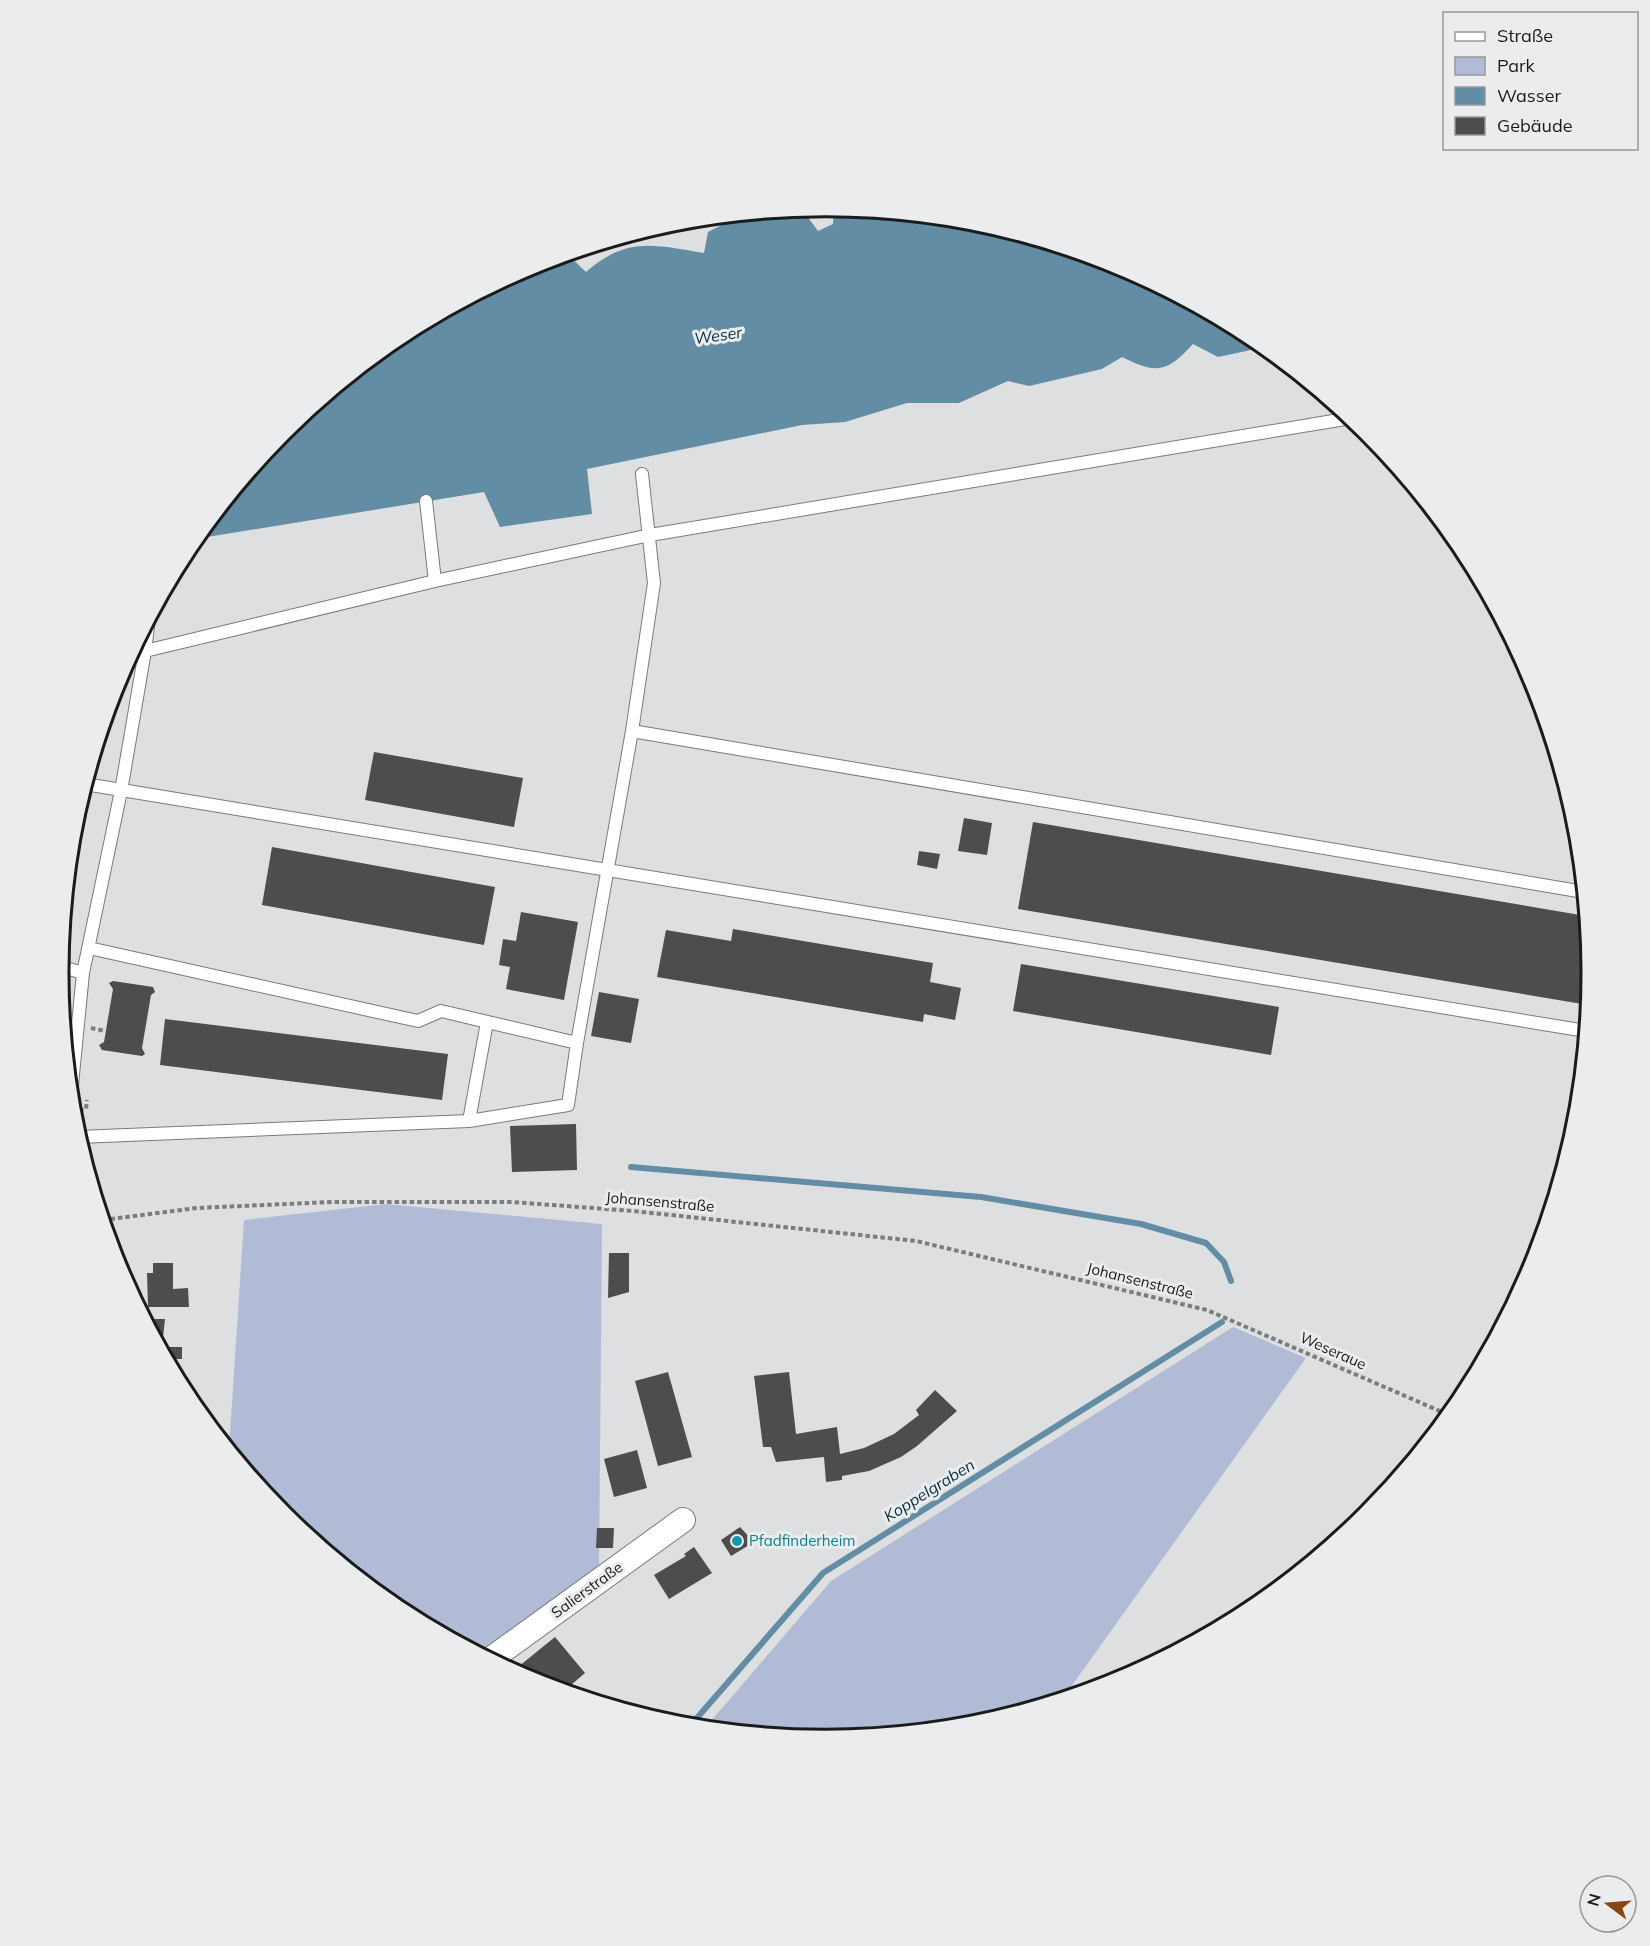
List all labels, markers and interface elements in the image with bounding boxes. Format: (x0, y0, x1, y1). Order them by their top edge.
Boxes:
legend (1443, 12, 1638, 150)
text: Straße (1497, 24, 1553, 47)
text: Park (1497, 54, 1536, 77)
text: Wasser (1497, 84, 1561, 107)
text: Gebäude (1497, 114, 1573, 137)
water label: Weser (693, 322, 744, 348)
street label: Johansenstraße (605, 1187, 715, 1216)
street label: Johansenstraße (1085, 1258, 1195, 1303)
street label: Weseraue (1297, 1327, 1369, 1374)
water label: Koppelgraben (880, 1454, 978, 1526)
place label: Pfadfinderheim (749, 1531, 855, 1550)
marker: Pfadfinderheim (730, 1534, 744, 1548)
street label: Salierstraße (547, 1557, 626, 1622)
north arrow (1578, 1874, 1638, 1934)
text: N (1582, 1891, 1605, 1908)

